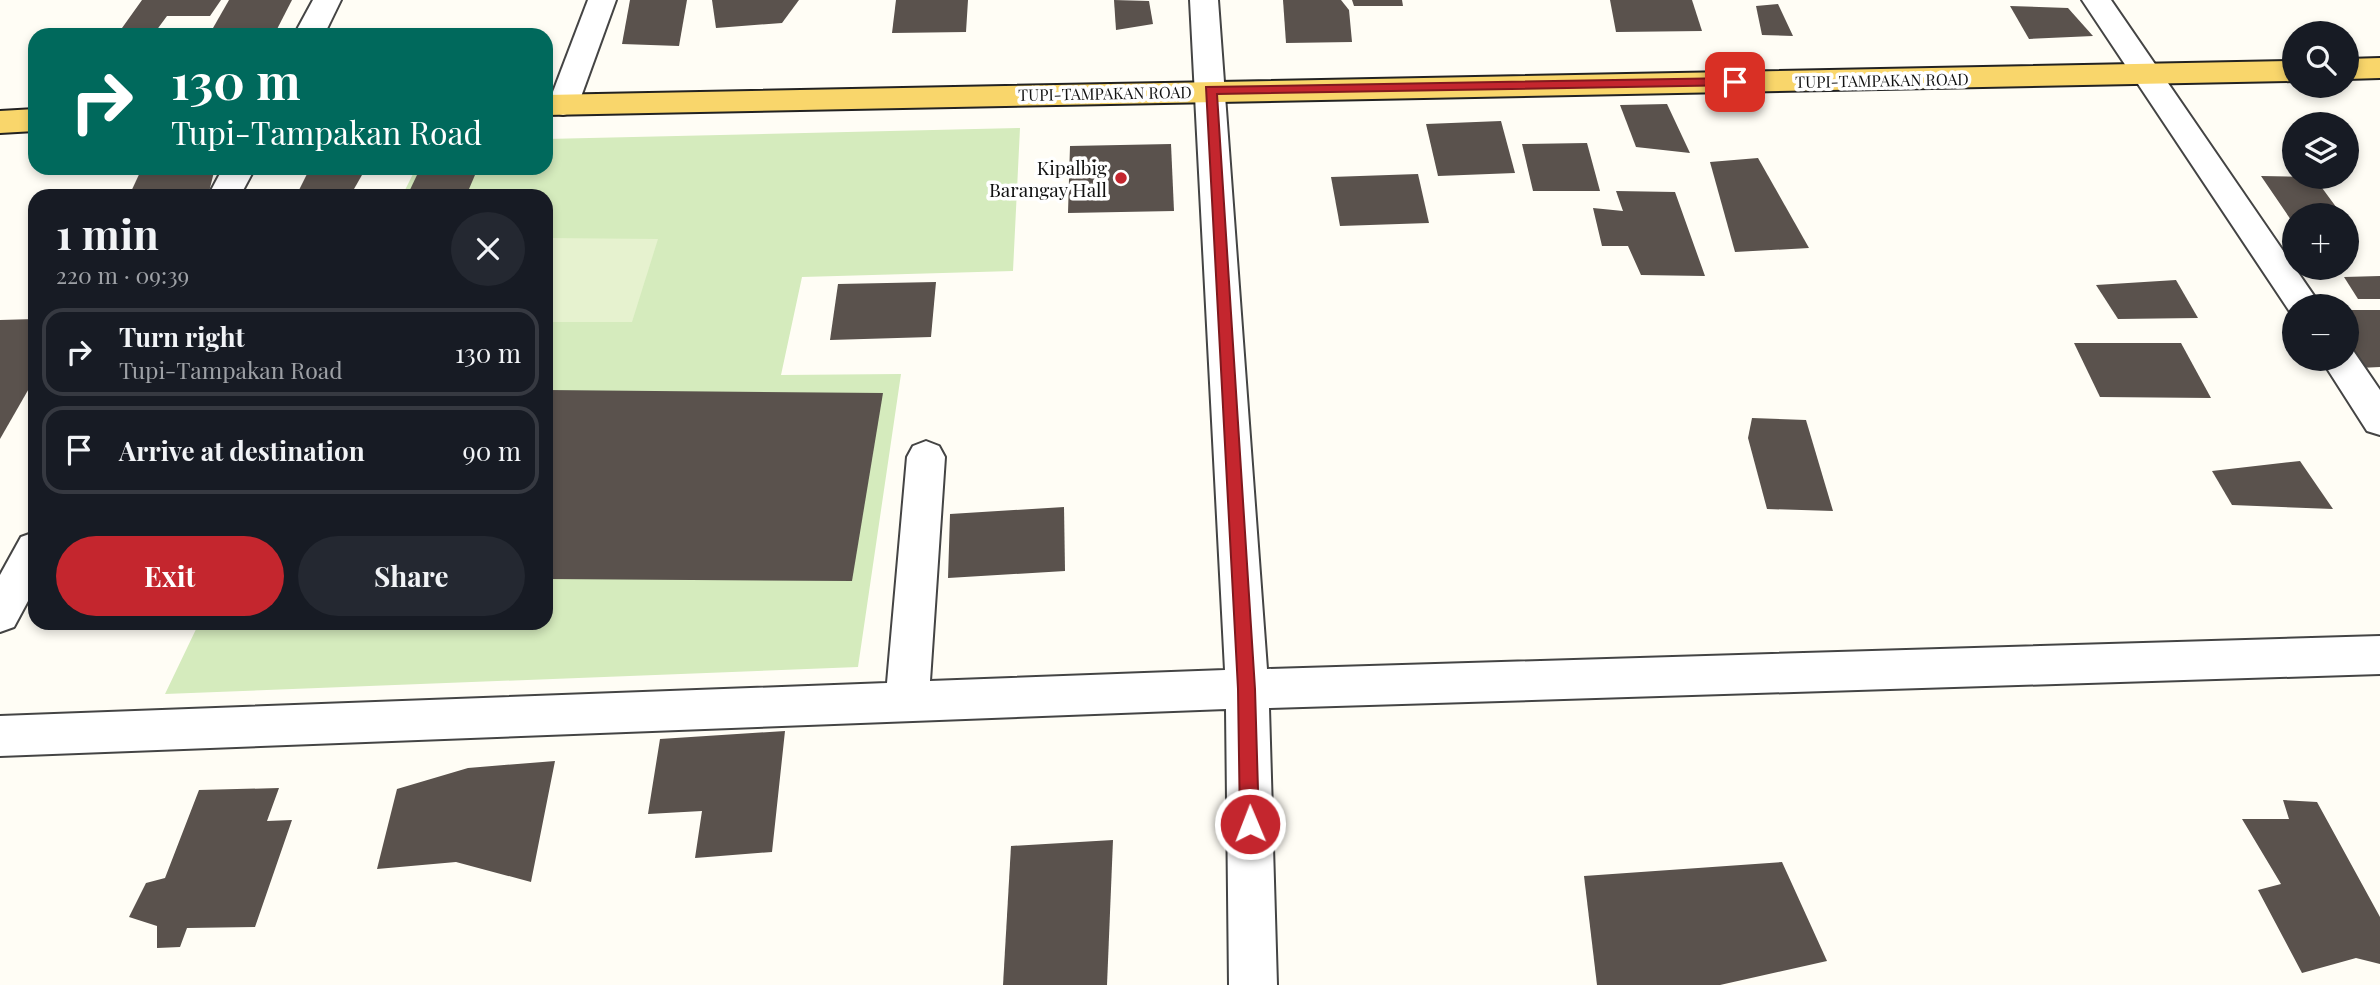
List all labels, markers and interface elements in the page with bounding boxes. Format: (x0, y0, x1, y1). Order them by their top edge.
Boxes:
map controls (2282, 21, 2359, 371)
button: search (2282, 21, 2359, 98)
text: 130 m (171, 47, 301, 112)
pin (1705, 52, 1765, 112)
icon: right (56, 56, 147, 147)
icon: arrive (1716, 63, 1754, 101)
street label: TUPI-TAMPAKAN ROAD (1795, 68, 1969, 92)
street label: TUPI-TAMPAKAN ROAD (1018, 81, 1192, 105)
text: Tupi-Tampakan Road (171, 110, 482, 153)
button: layers (2282, 112, 2359, 189)
place label: Kipalbig Barangay Hall (989, 154, 1108, 202)
marker: Kipalbig Barangay Hall (1113, 170, 1129, 186)
button: + (2282, 203, 2359, 280)
text: 1 min (56, 205, 159, 261)
button: close (451, 212, 525, 286)
text: 220 m · 09:39 (56, 259, 189, 290)
button: − (2282, 294, 2359, 371)
text: Turn right (119, 319, 245, 354)
icon: right (60, 333, 98, 371)
text: 130 m (455, 335, 521, 370)
text: Tupi-Tampakan Road (119, 354, 343, 385)
icon: arrive (60, 431, 98, 469)
text: Arrive at destination (119, 433, 365, 468)
text: 90 m (463, 433, 521, 468)
button: Exit (56, 536, 284, 616)
button: Share (298, 536, 525, 616)
position arrow (1213, 787, 1287, 861)

